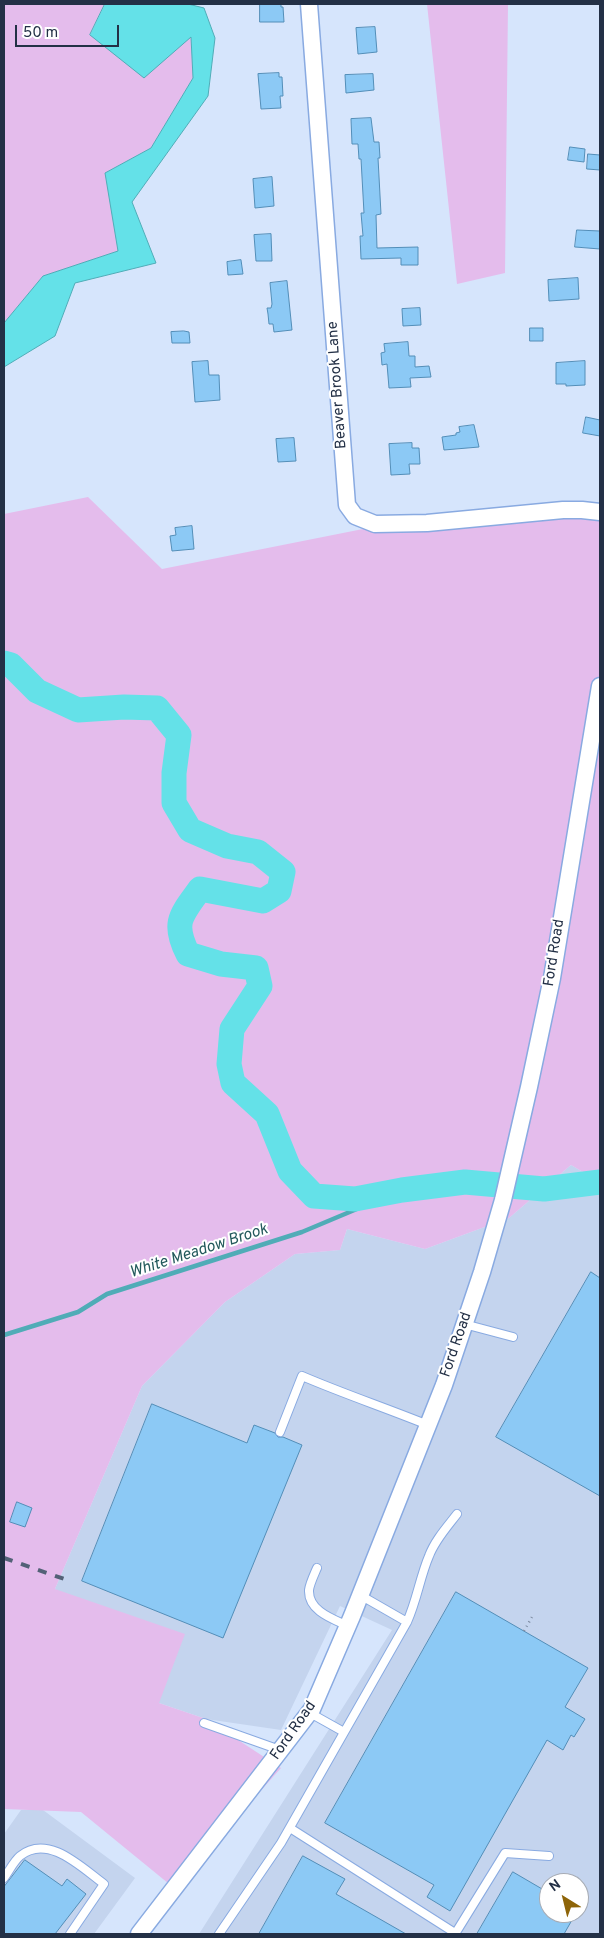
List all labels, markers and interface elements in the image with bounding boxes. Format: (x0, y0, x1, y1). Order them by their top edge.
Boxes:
scale bar (18, 15, 121, 47)
text: 50 m (23, 24, 58, 43)
street label: Beaver Brook Lane (325, 321, 351, 449)
street label: Ford Road (541, 918, 569, 988)
water label: White Meadow Brook (128, 1221, 270, 1283)
street label: Ford Road (437, 1310, 477, 1380)
street label: Ford Road (267, 1698, 321, 1764)
north arrow (539, 1873, 589, 1923)
text: N (546, 1876, 565, 1896)

